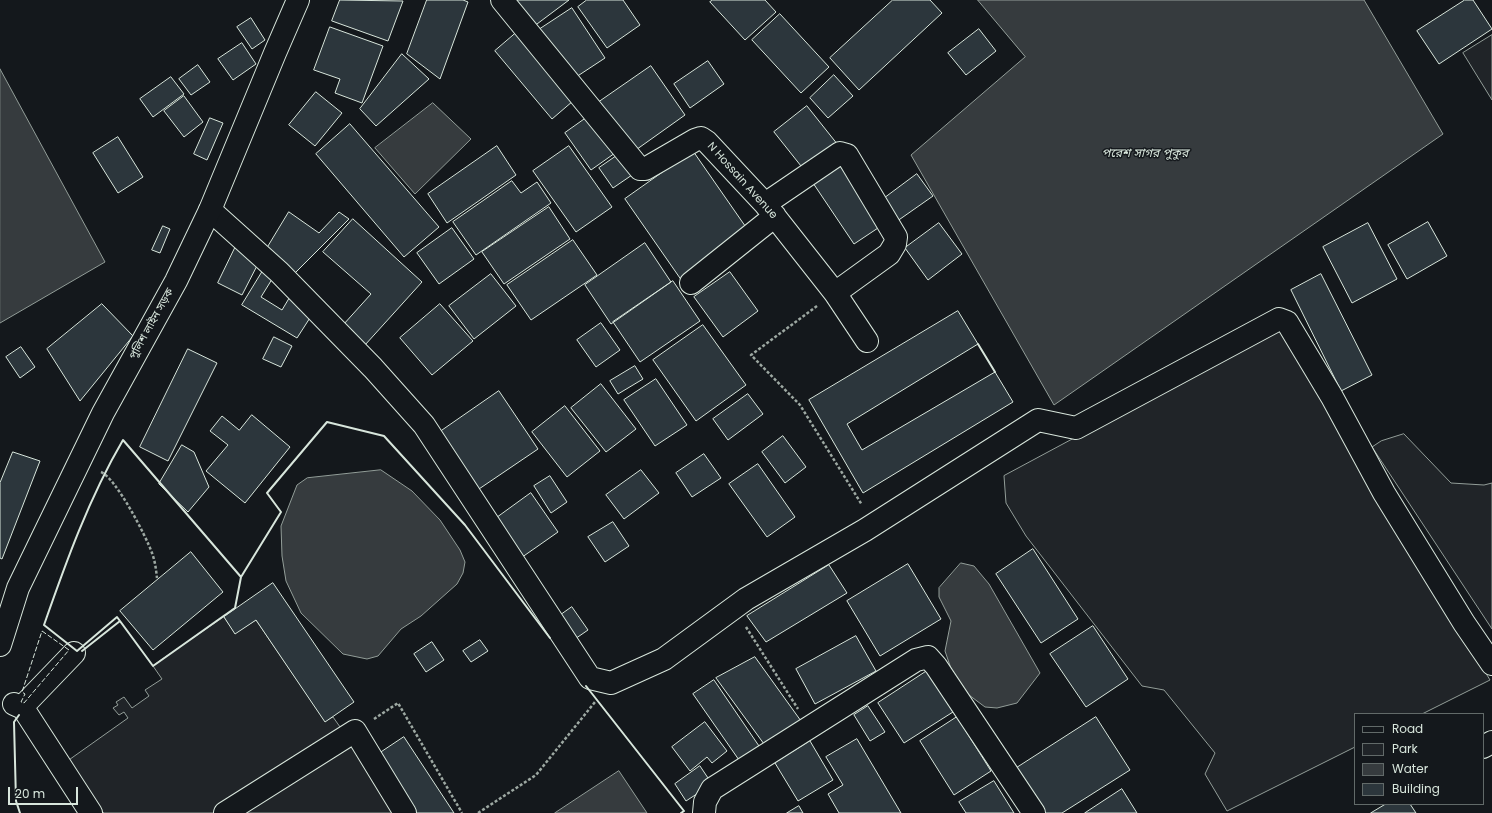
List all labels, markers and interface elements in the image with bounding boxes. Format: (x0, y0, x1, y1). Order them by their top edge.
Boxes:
street label: N Hossain Avenue (704, 140, 780, 222)
water label: পরেশ সাগর পুকুর (1102, 147, 1188, 161)
street label: পুলিশ লাইন সড়ক (127, 286, 177, 362)
legend (1354, 713, 1484, 805)
text: Road (1392, 720, 1423, 737)
text: Park (1392, 740, 1418, 757)
text: Water (1392, 760, 1428, 777)
scale bar (10, 779, 80, 805)
text: Building (1392, 780, 1440, 797)
text: 20 m (15, 785, 45, 802)

